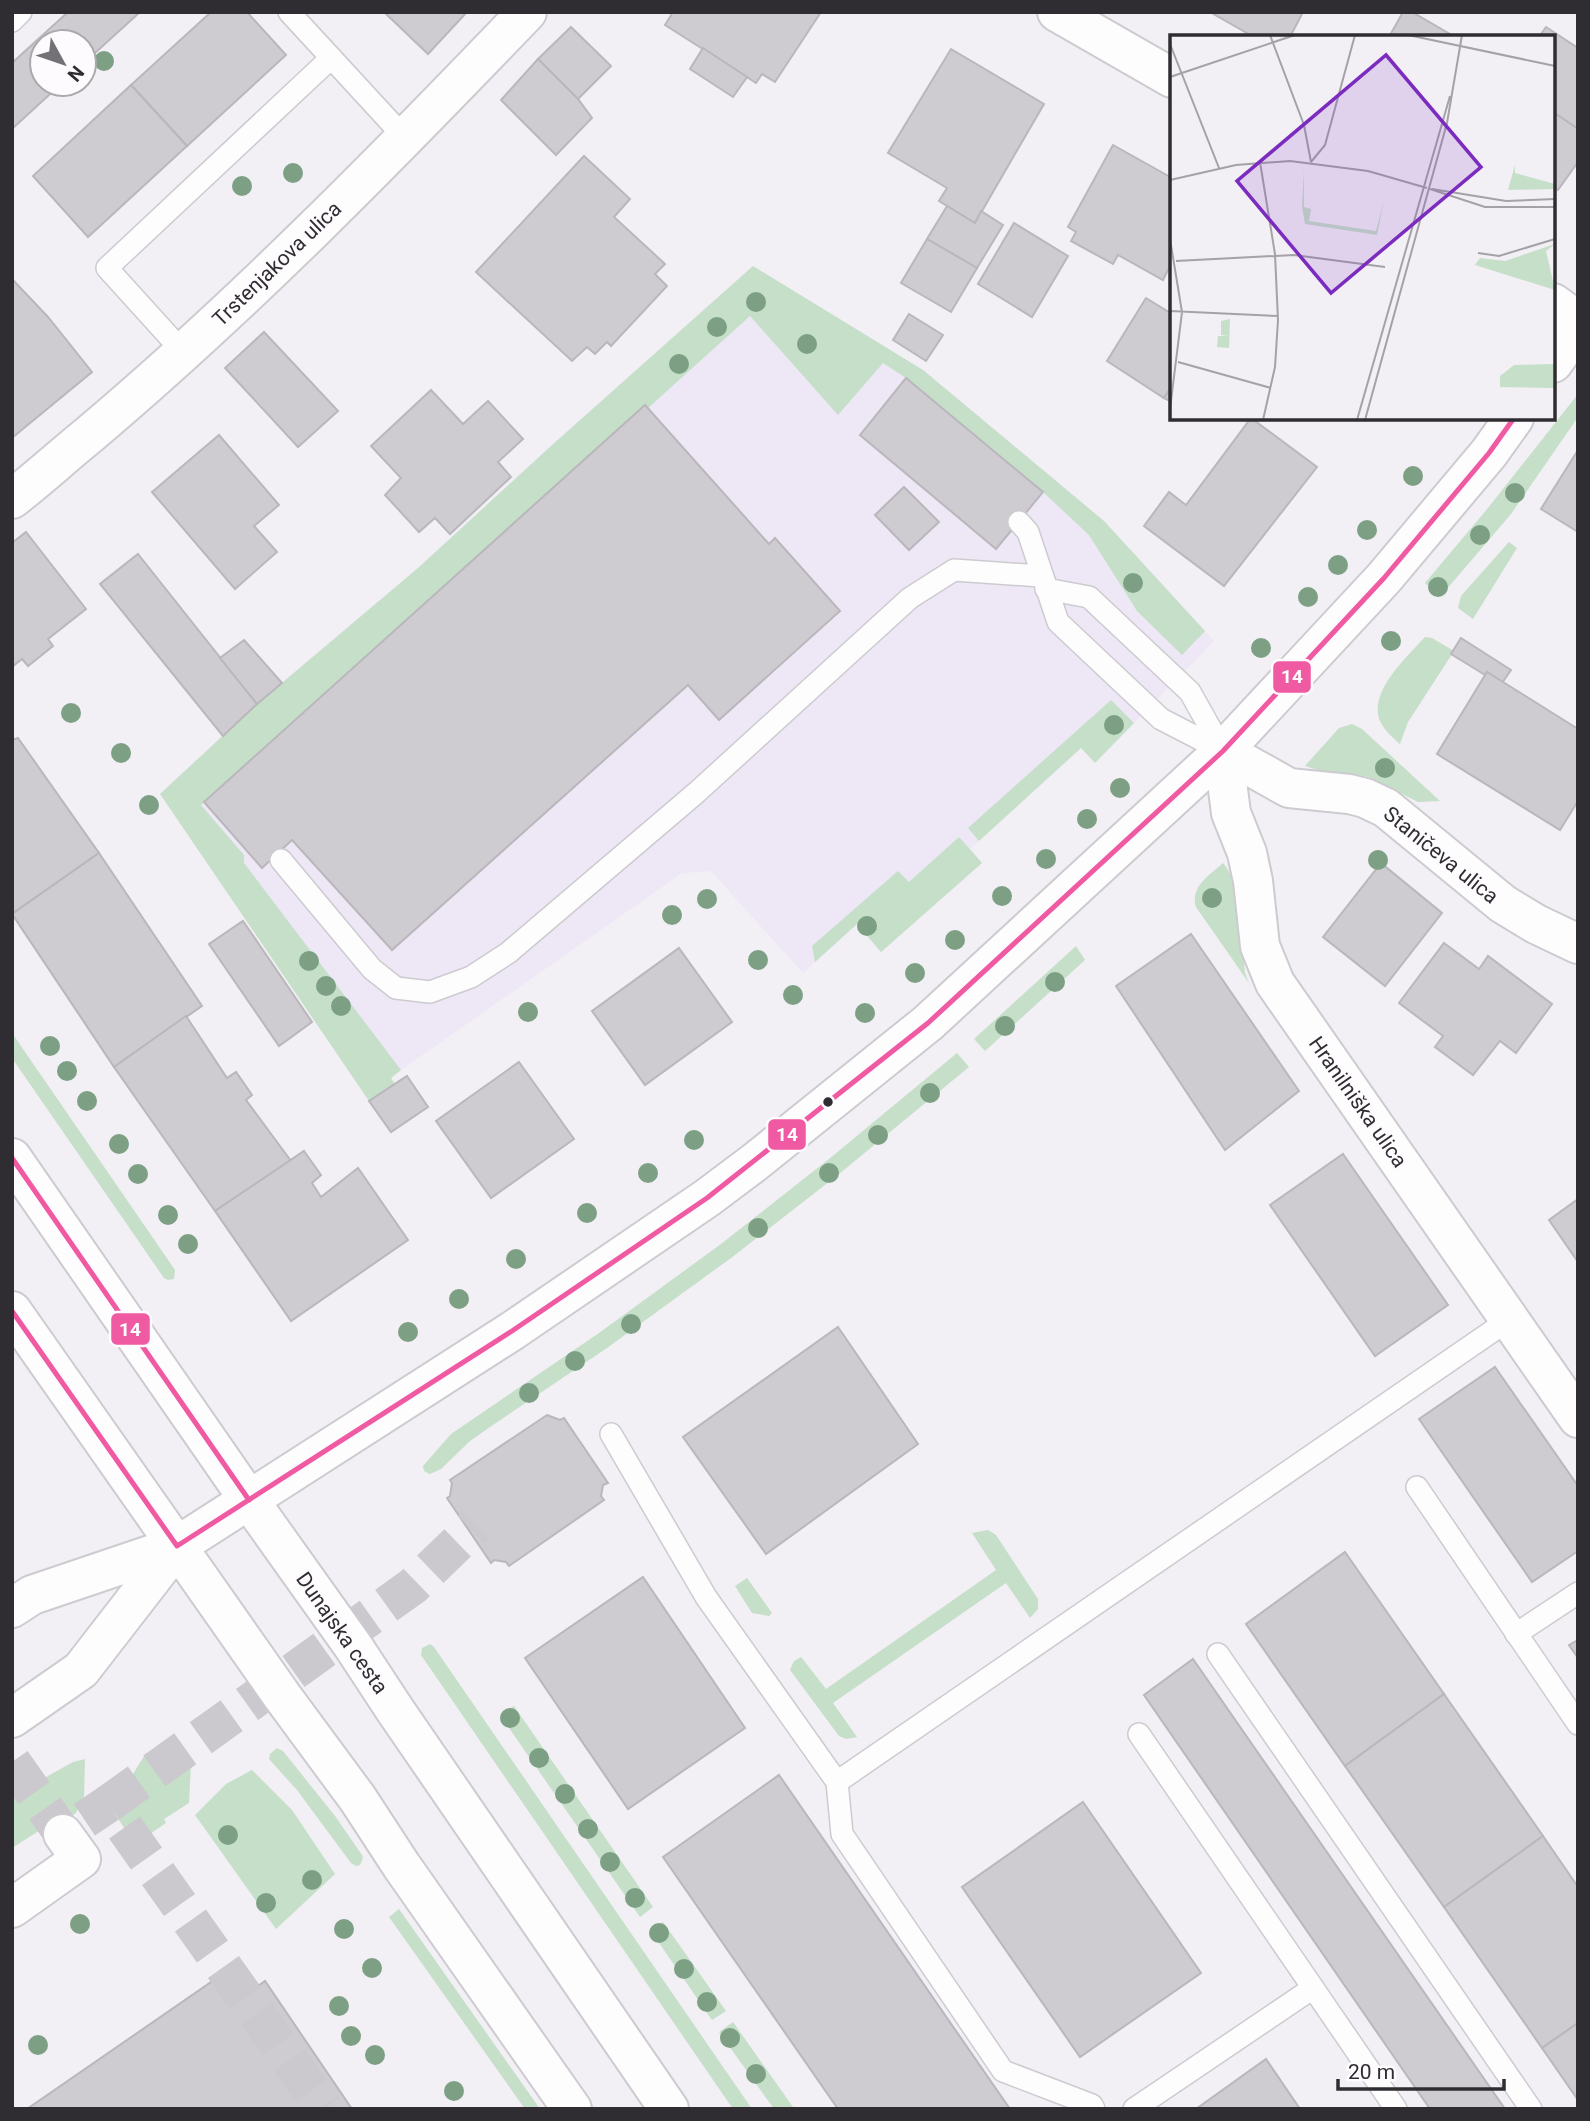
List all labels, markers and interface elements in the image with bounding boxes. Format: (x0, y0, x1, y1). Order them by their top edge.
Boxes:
north arrow (28, 28, 98, 98)
inset map (1170, 35, 1555, 420)
text: N (63, 61, 89, 86)
street label: Trstenjakova ulica (208, 197, 346, 331)
line badge: 14 (1272, 660, 1312, 694)
text: 14 (1281, 665, 1303, 688)
street label: Staničeva ulica (1379, 802, 1503, 908)
street label: Hranilniška ulica (1304, 1032, 1412, 1172)
unlabelled marker (821, 1095, 835, 1109)
line badge: 14 (767, 1118, 807, 1151)
text: 14 (776, 1123, 798, 1146)
line badge: 14 (110, 1312, 151, 1346)
text: 14 (119, 1318, 141, 1341)
street label: Dunajska cesta (291, 1568, 393, 1698)
scale bar (1338, 2048, 1504, 2092)
text: 20 m (1348, 2060, 1395, 2084)

